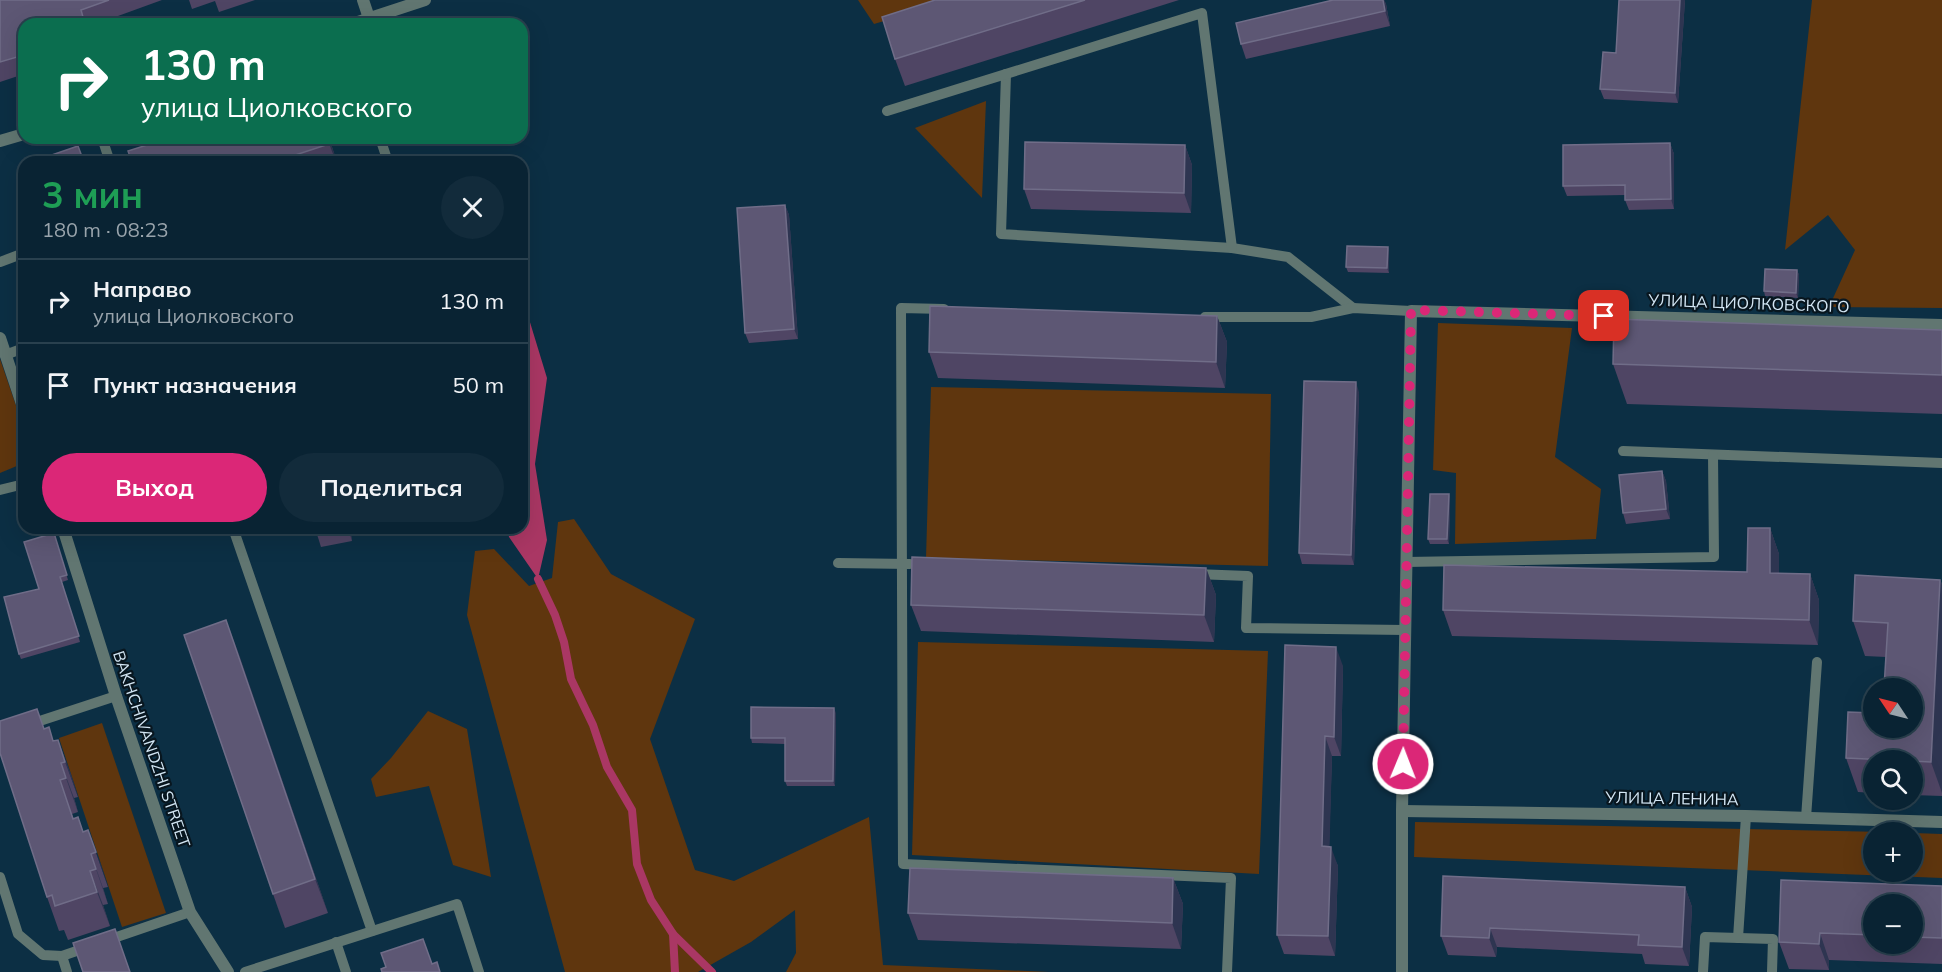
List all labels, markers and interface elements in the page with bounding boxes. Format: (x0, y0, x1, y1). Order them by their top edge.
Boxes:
text: 130 m (141, 38, 266, 91)
icon: right (42, 42, 120, 120)
text: улица Циолковского (141, 90, 413, 124)
text: 3 мин (42, 172, 143, 217)
button: close (441, 176, 504, 239)
text: 180 m · 08:23 (42, 217, 168, 242)
text: Направо (93, 275, 191, 303)
icon: right (42, 285, 75, 318)
text: 130 m (439, 287, 504, 315)
street label: УЛИЦА ЦИОЛКОВСКОГО (1647, 289, 1850, 317)
pin (1578, 290, 1629, 341)
icon: arrive (1587, 299, 1620, 332)
text: улица Циолковского (93, 303, 294, 328)
icon: arrive (42, 369, 75, 402)
text: Пункт назначения (93, 371, 297, 399)
text: 50 m (453, 371, 504, 399)
button: Выход (42, 453, 267, 522)
button: Поделиться (279, 453, 504, 522)
street label: BAKHCHIVANDZHI STREET (109, 648, 195, 850)
north arrow (1863, 678, 1923, 738)
map controls (1863, 678, 1923, 954)
position arrow (1371, 732, 1435, 796)
button: search (1863, 750, 1923, 810)
street label: УЛИЦА ЛЕНИНА (1604, 787, 1739, 809)
button: + (1863, 822, 1923, 882)
button: − (1863, 894, 1923, 954)

